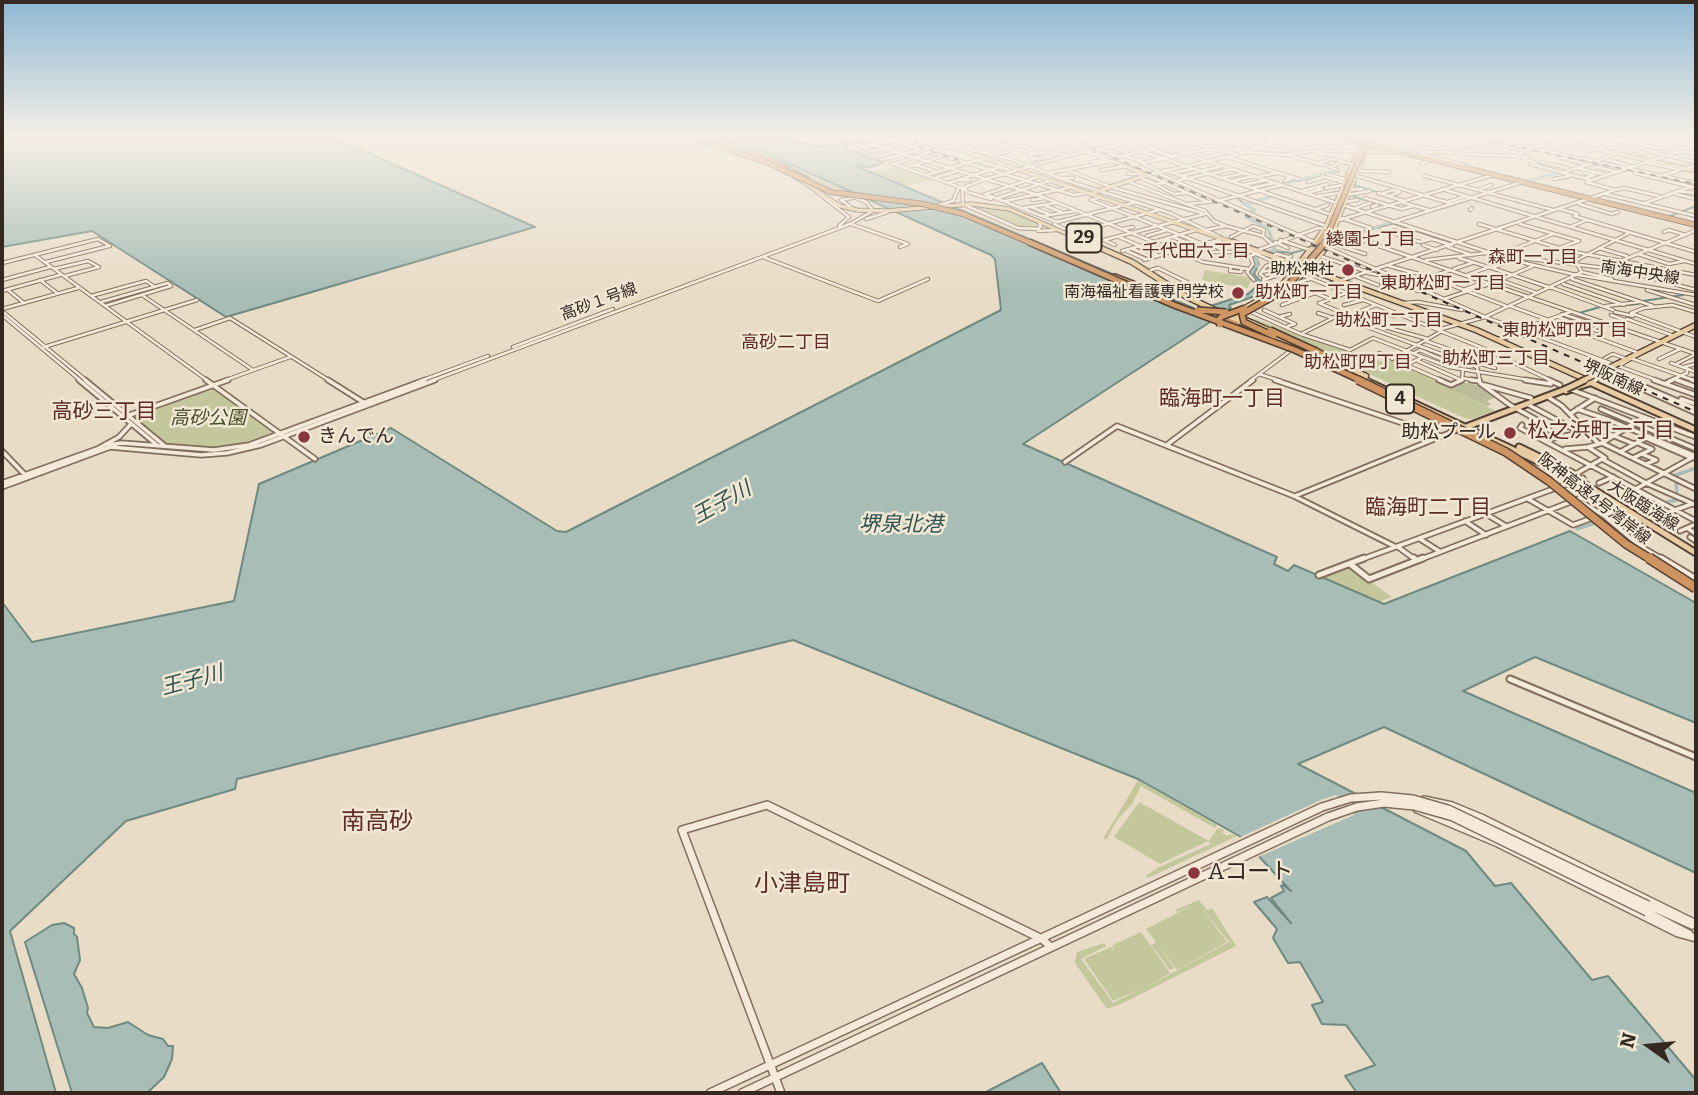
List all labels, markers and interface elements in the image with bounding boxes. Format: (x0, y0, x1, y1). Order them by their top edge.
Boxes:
road number: 29 (1066, 224, 1102, 252)
district label: 綾園七丁目 (1326, 229, 1416, 251)
district label: 千代田六丁目 (1142, 241, 1250, 263)
district label: 森町一丁目 (1488, 247, 1578, 269)
street label: 南海中央線 (1599, 257, 1681, 289)
place label: 助松神社 (1270, 260, 1334, 280)
marker: 助松神社 (1340, 262, 1356, 278)
district label: 東助松町一丁目 (1380, 273, 1506, 295)
street label: 高砂１号線 (558, 279, 640, 325)
district label: 助松町一丁目 (1255, 282, 1363, 304)
place label: 南海福祉看護専門学校 (1064, 283, 1224, 303)
marker: 南海福祉看護専門学校 (1230, 285, 1246, 301)
district label: 助松町二丁目 (1335, 310, 1443, 332)
district label: 東助松町四丁目 (1502, 320, 1628, 342)
district label: 高砂二丁目 (741, 332, 831, 354)
district label: 助松町三丁目 (1442, 348, 1550, 370)
district label: 助松町四丁目 (1304, 352, 1412, 374)
street label: 堺阪南線 (1580, 356, 1646, 400)
road number: 4 (1386, 384, 1414, 414)
district label: 臨海町一丁目 (1159, 386, 1285, 412)
district label: 高砂三丁目 (52, 399, 156, 425)
park label: 高砂公園 (170, 408, 246, 430)
district label: 松之浜町一丁目 (1528, 418, 1674, 444)
place label: 助松プール (1401, 422, 1496, 444)
marker: 助松プール (1502, 425, 1518, 441)
place label: きんでん (318, 426, 394, 448)
marker: きんでん (296, 429, 312, 445)
street label: 阪神高速4号湾岸線 (1534, 449, 1654, 549)
water label: 王子川 (688, 477, 756, 529)
street label: 大阪臨海線 (1604, 477, 1682, 535)
district label: 臨海町二丁目 (1365, 495, 1491, 521)
water label: 堺泉北港 (859, 512, 943, 538)
water label: 王子川 (158, 661, 226, 701)
district label: 南高砂 (341, 808, 413, 836)
place label: Aコート (1208, 859, 1293, 887)
marker: Aコート (1186, 865, 1202, 881)
district label: 小津島町 (754, 870, 850, 898)
north arrow (1614, 1011, 1684, 1081)
text: N (1615, 1030, 1641, 1051)

